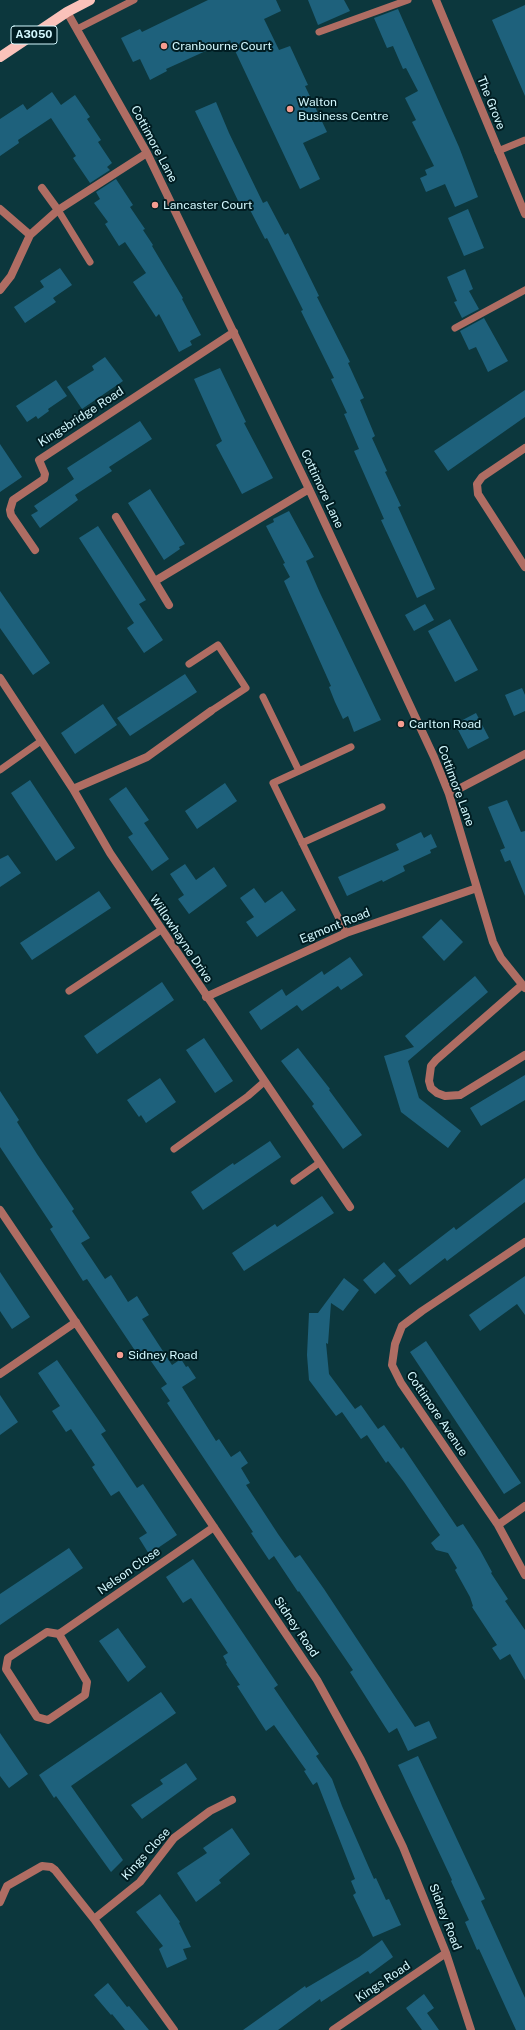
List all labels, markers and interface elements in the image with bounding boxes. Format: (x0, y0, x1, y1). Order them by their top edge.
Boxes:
road number: A3050 (11, 26, 57, 44)
place label: Cranbourne Court (172, 39, 272, 53)
marker: Cranbourne Court (159, 41, 169, 51)
street label: The Grove (474, 74, 508, 132)
place label: Walton Business Centre (298, 95, 389, 123)
street label: Cottimore Lane (128, 103, 180, 185)
marker: Walton Business Centre (285, 104, 295, 114)
place label: Lancaster Court (163, 198, 252, 212)
marker: Lancaster Court (150, 200, 160, 210)
street label: Kingsbridge Road (36, 384, 126, 450)
street label: Cottimore Lane (297, 447, 347, 531)
place label: Carlton Road (409, 717, 481, 731)
marker: Carlton Road (396, 719, 406, 729)
street label: Cottimore Lane (435, 744, 477, 828)
street label: Willowhayne Drive (146, 893, 216, 985)
street label: Egmont Road (298, 905, 372, 947)
place label: Sidney Road (128, 1348, 198, 1362)
marker: Sidney Road (115, 1350, 125, 1360)
street label: Cottimore Avenue (403, 1369, 471, 1459)
street label: Nelson Close (95, 1544, 163, 1598)
street label: Sidney Road (271, 1594, 321, 1660)
street label: Kings Close (119, 1825, 173, 1883)
street label: Sidney Road (426, 1882, 464, 1952)
street label: Kings Road (353, 1958, 413, 2006)

